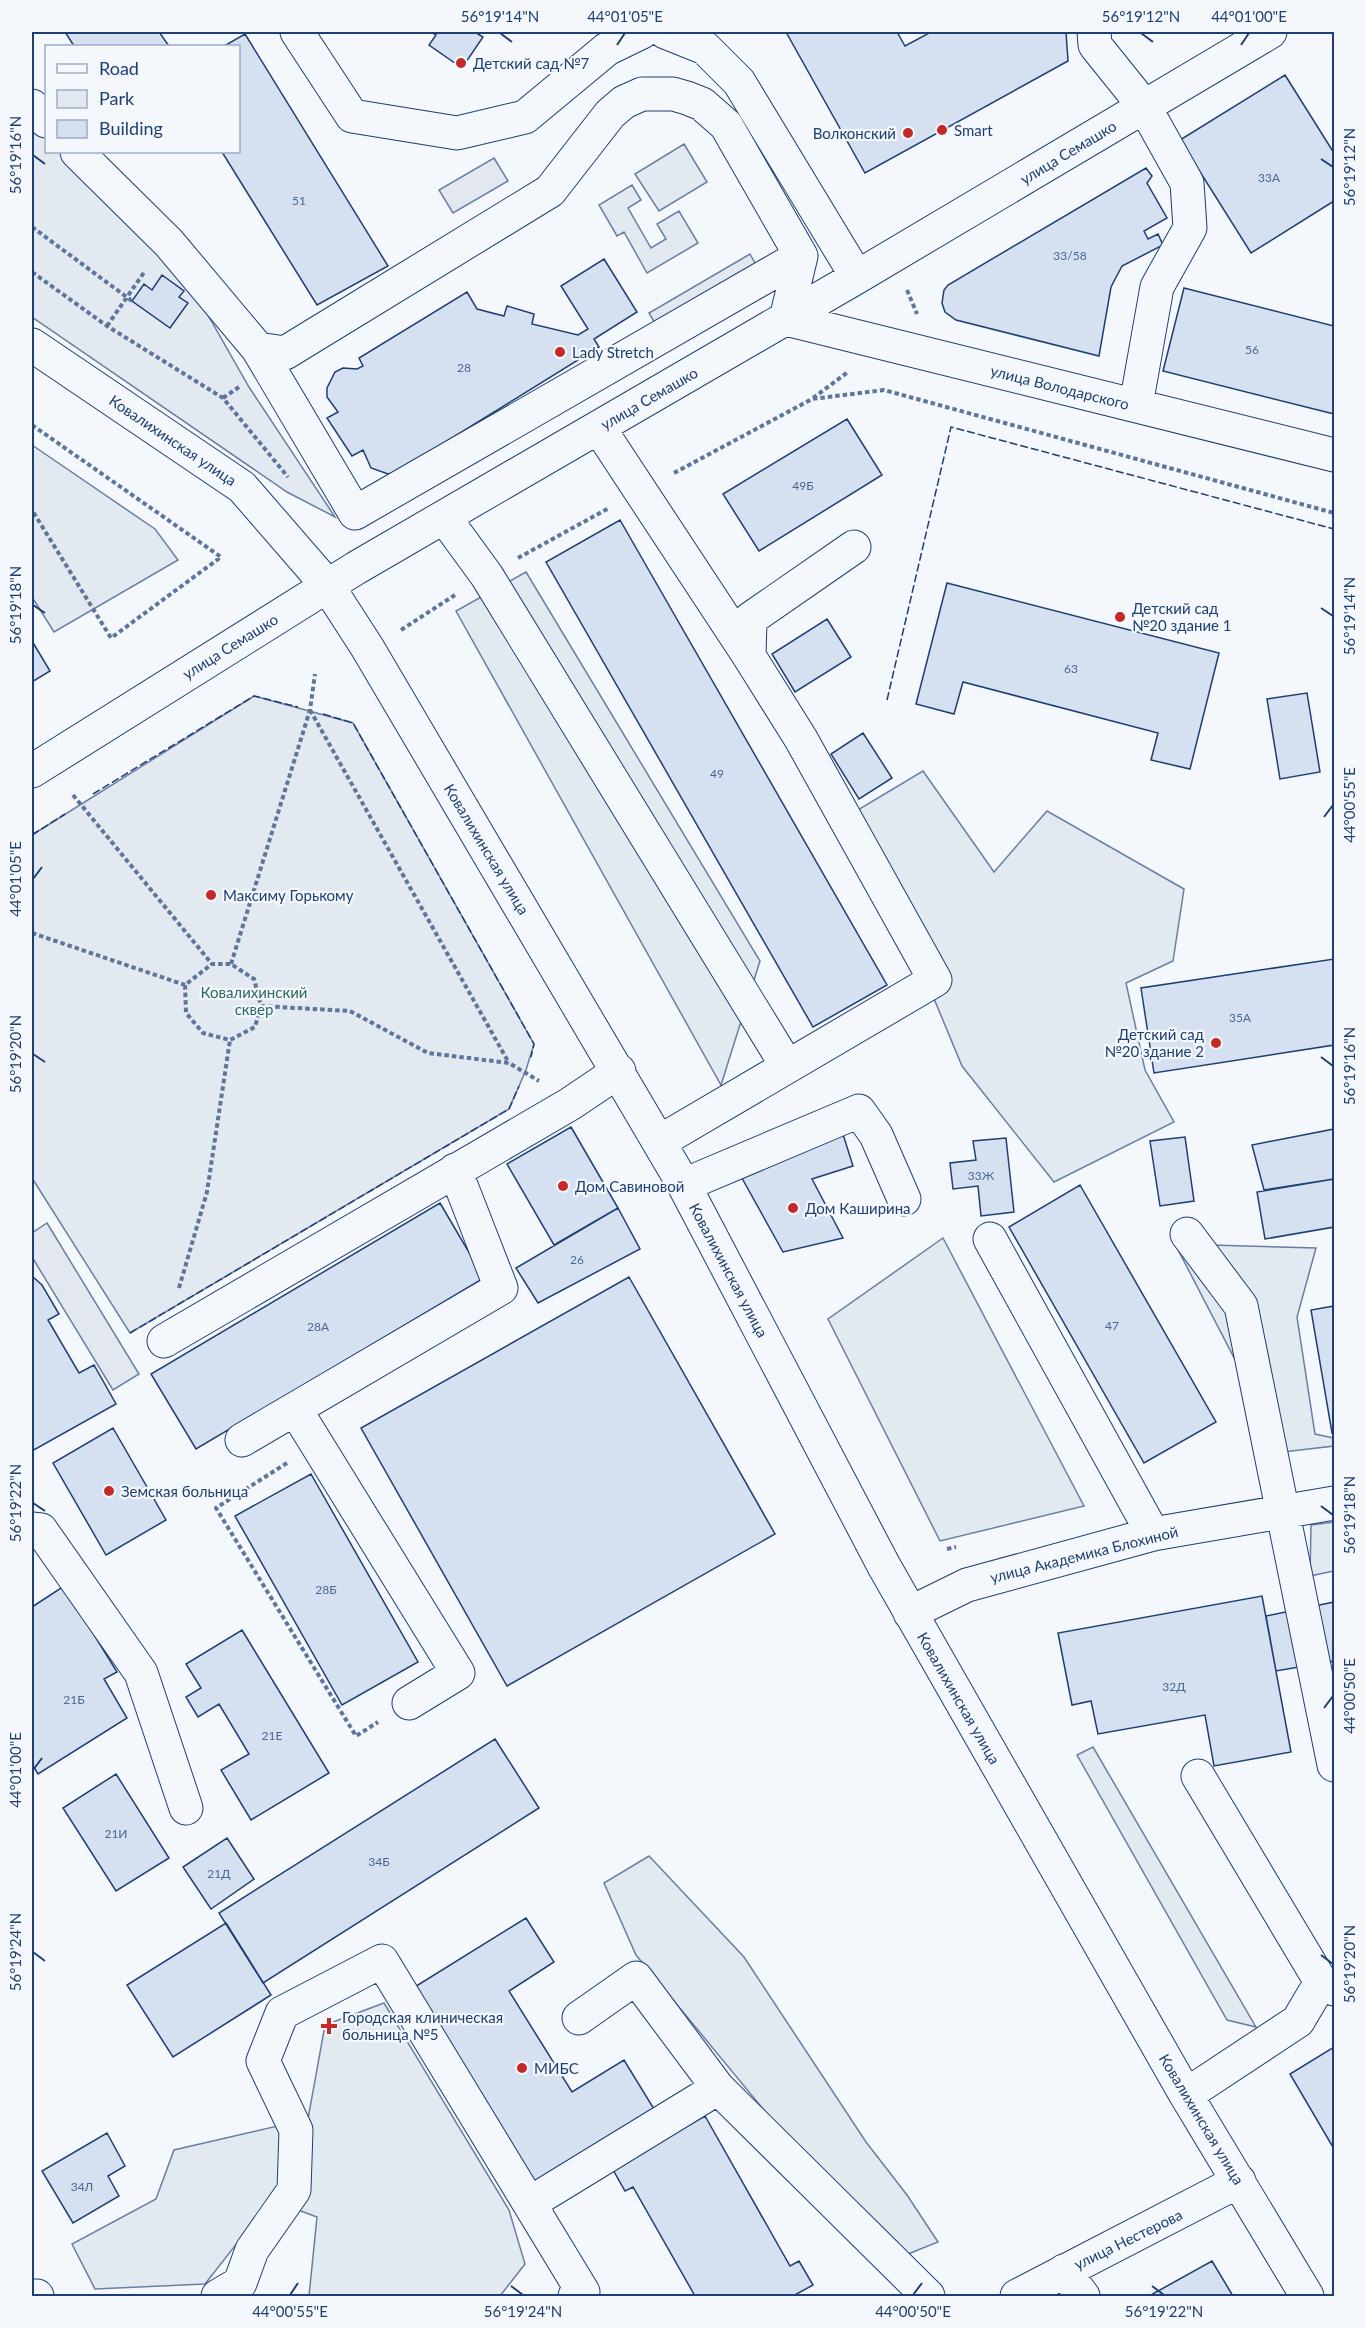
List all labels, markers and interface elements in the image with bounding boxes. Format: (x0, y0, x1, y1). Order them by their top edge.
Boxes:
text: 56°19'14"N (461, 7, 539, 25)
text: 44°01'05"E (587, 7, 663, 25)
text: 56°19'12"N (1102, 7, 1180, 25)
text: 44°01'00"E (1211, 7, 1287, 25)
legend (45, 45, 240, 153)
place label: Детский сад №7 (473, 54, 590, 72)
marker: Детский сад №7 (454, 56, 468, 70)
text: Road (99, 57, 139, 79)
text: Park (99, 87, 135, 109)
text: 56°19'16"N (6, 116, 24, 194)
street label: улица Семашко (1017, 116, 1119, 188)
text: Building (99, 117, 163, 139)
place label: Smart (954, 121, 993, 139)
marker: Smart (935, 123, 949, 137)
place label: Волконский (813, 124, 896, 142)
marker: Волконский (901, 126, 915, 140)
text: 56°19'12"N (1340, 128, 1358, 206)
house number: 33А (1258, 170, 1281, 185)
house number: 51 (292, 193, 306, 208)
house number: 33/58 (1053, 248, 1087, 263)
house number: 56 (1245, 342, 1259, 357)
place label: Lady Stretch (572, 343, 654, 361)
marker: Lady Stretch (553, 345, 567, 359)
house number: 28 (457, 360, 471, 375)
street label: улица Володарского (989, 361, 1131, 413)
street label: улица Семашко (597, 363, 701, 433)
street label: Ковалихинская улица (106, 391, 240, 489)
house number: 49Б (792, 478, 814, 493)
text: 56°19'18"N (6, 566, 24, 644)
text: 56°19'14"N (1340, 577, 1358, 655)
place label: Детский сад №20 здание 1 (1132, 599, 1232, 634)
street label: улица Семашко (179, 609, 281, 683)
marker: Детский сад №20 здание 1 (1113, 610, 1127, 624)
house number: 63 (1064, 661, 1078, 676)
house number: 49 (710, 766, 724, 781)
text: 44°00'55"E (1340, 767, 1358, 843)
street label: Ковалихинская улица (441, 780, 533, 918)
text: 44°01'05"E (6, 841, 24, 917)
place label: Максиму Горькому (223, 886, 354, 904)
marker: Максиму Горькому (204, 888, 218, 902)
park label: Ковалихинский сквер (200, 983, 308, 1018)
house number: 35А (1229, 1010, 1252, 1025)
text: 56°19'20"N (6, 1015, 24, 1093)
place label: Детский сад №20 здание 2 (1104, 1025, 1204, 1060)
text: 56°19'16"N (1340, 1027, 1358, 1105)
marker: Детский сад №20 здание 2 (1209, 1036, 1223, 1050)
house number: 33Ж (968, 1168, 995, 1183)
place label: Дом Савиновой (575, 1177, 684, 1195)
marker: Дом Савиновой (556, 1179, 570, 1193)
place label: Дом Каширина (805, 1199, 911, 1217)
street label: Ковалихинская улица (686, 1200, 772, 1340)
marker: Дом Каширина (786, 1201, 800, 1215)
house number: 26 (570, 1252, 584, 1267)
house number: 47 (1105, 1318, 1119, 1333)
house number: 28А (307, 1319, 330, 1334)
text: 56°19'22"N (6, 1464, 24, 1542)
text: 56°19'18"N (1340, 1476, 1358, 1554)
place label: Земская больница (121, 1482, 248, 1500)
marker: Земская больница (102, 1484, 116, 1498)
street label: улица Академика Блохиной (988, 1522, 1180, 1586)
house number: 28Б (315, 1582, 337, 1597)
street label: Ковалихинская улица (914, 1629, 1004, 1767)
text: 44°00'50"E (1340, 1658, 1358, 1734)
house number: 32Д (1162, 1679, 1186, 1694)
house number: 21Б (63, 1692, 85, 1707)
house number: 21Е (262, 1728, 282, 1743)
text: 44°01'00"E (6, 1732, 24, 1808)
house number: 21И (104, 1826, 128, 1841)
house number: 34Б (368, 1854, 390, 1869)
house number: 21Д (207, 1866, 231, 1881)
text: 56°19'24"N (6, 1913, 24, 1991)
text: 56°19'20"N (1340, 1925, 1358, 2003)
place label: Городская клиническая больница №5 (342, 2008, 503, 2043)
marker: Городская клиническая больница №5 (320, 2017, 338, 2035)
street label: Ковалихинская улица (1156, 2050, 1248, 2188)
place label: МИБС (534, 2059, 579, 2077)
marker: МИБС (515, 2061, 529, 2075)
house number: 34Л (71, 2179, 93, 2194)
street label: улица Нестерова (1071, 2205, 1185, 2273)
text: 44°00'55"E (252, 2302, 328, 2320)
text: 56°19'24"N (484, 2302, 562, 2320)
text: 44°00'50"E (875, 2302, 951, 2320)
text: 56°19'22"N (1125, 2302, 1203, 2320)

